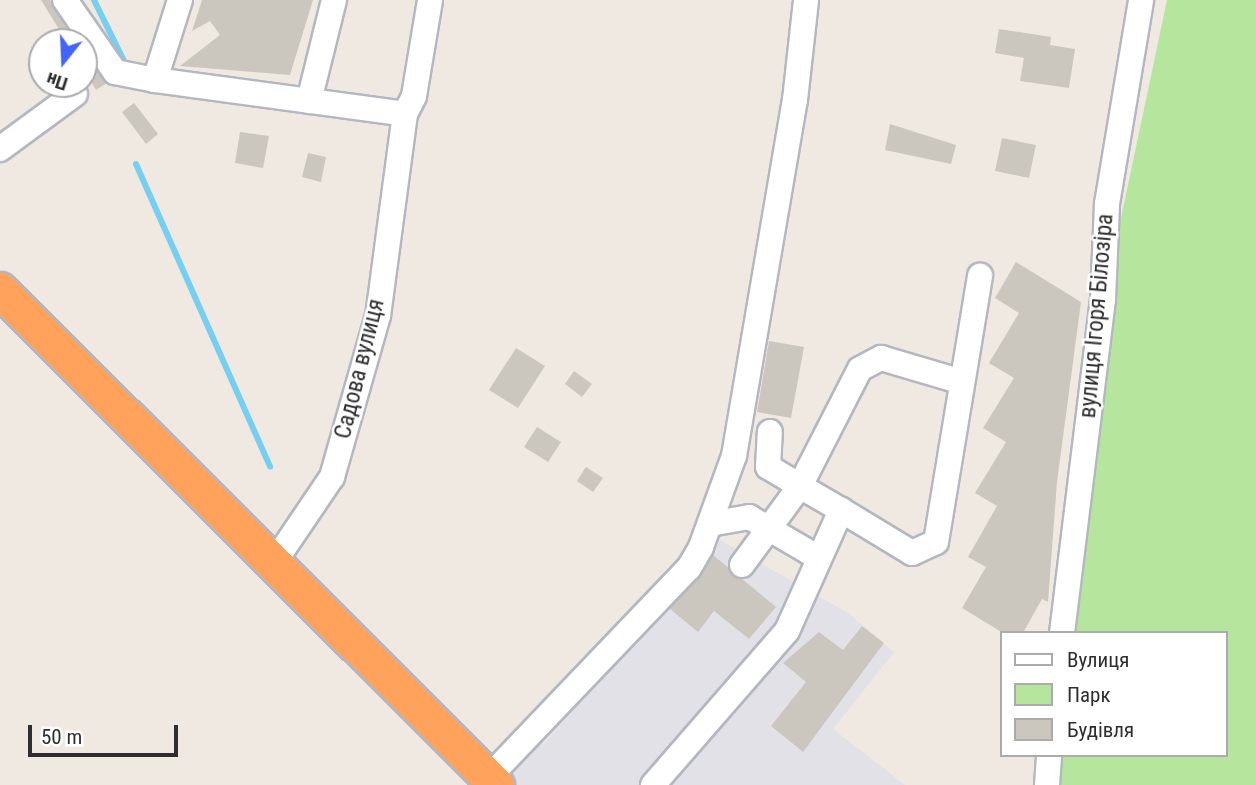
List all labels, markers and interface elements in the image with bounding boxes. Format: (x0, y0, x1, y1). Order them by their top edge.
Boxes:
north arrow (28, 28, 98, 98)
text: Пн (43, 67, 71, 96)
street label: вулиця Ігоря Білозіра (1074, 213, 1120, 419)
street label: Садова вулиця (329, 296, 391, 442)
legend (1000, 631, 1228, 757)
text: Вулиця (1067, 648, 1129, 672)
text: Парк (1067, 683, 1111, 707)
scale bar (32, 712, 182, 756)
text: Будівля (1067, 718, 1134, 742)
text: 50 m (41, 725, 82, 749)

